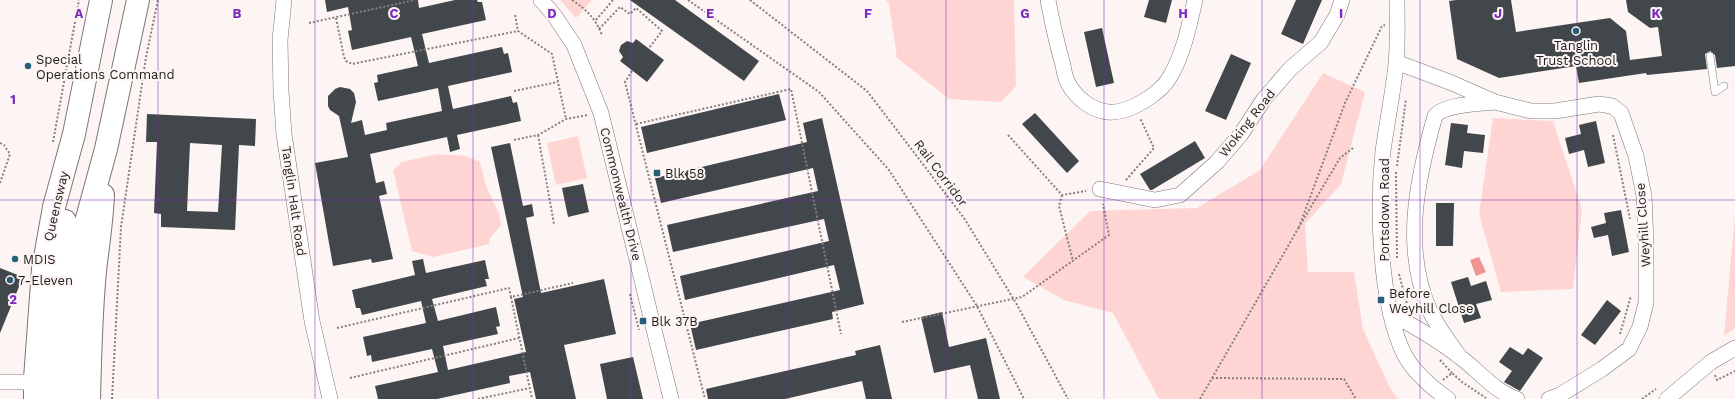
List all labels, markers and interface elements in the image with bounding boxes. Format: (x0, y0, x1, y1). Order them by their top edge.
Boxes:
text: A (75, 6, 84, 21)
text: B (233, 6, 242, 21)
text: C (390, 6, 399, 21)
text: D (547, 6, 557, 21)
text: E (706, 6, 714, 21)
text: F (864, 6, 872, 21)
text: G (1020, 6, 1030, 21)
text: H (1178, 6, 1188, 21)
text: I (1339, 6, 1343, 21)
text: J (1494, 6, 1502, 21)
text: K (1651, 6, 1661, 21)
marker: Tanglin Trust School (1571, 26, 1581, 36)
place label: Tanglin Trust School (1536, 38, 1616, 68)
place label: Special Operations Command (36, 52, 175, 82)
marker: Special Operations Command (23, 61, 33, 71)
street label: Woking Road (1216, 86, 1278, 160)
text: 1 (10, 92, 16, 107)
street label: Commonwealth Drive (597, 126, 645, 262)
street label: Rail Corridor (911, 137, 971, 209)
street label: Tanglin Halt Road (279, 145, 309, 257)
street label: Portsdown Road (1377, 158, 1392, 262)
place label: Blk 58 (665, 166, 705, 181)
marker: Blk 58 (652, 168, 662, 178)
street label: Queensway (41, 169, 71, 243)
street label: Weyhill Close (1633, 182, 1653, 268)
place label: MDIS (23, 252, 56, 267)
marker: MDIS (10, 254, 20, 264)
place label: 7-Eleven (18, 273, 73, 288)
marker: 7-Eleven (5, 275, 15, 285)
place label: Before Weyhill Close (1389, 286, 1473, 316)
text: 2 (9, 292, 17, 307)
marker: Before Weyhill Close (1376, 295, 1386, 305)
place label: Blk 37B (651, 314, 698, 329)
marker: Blk 37B (638, 316, 648, 326)

